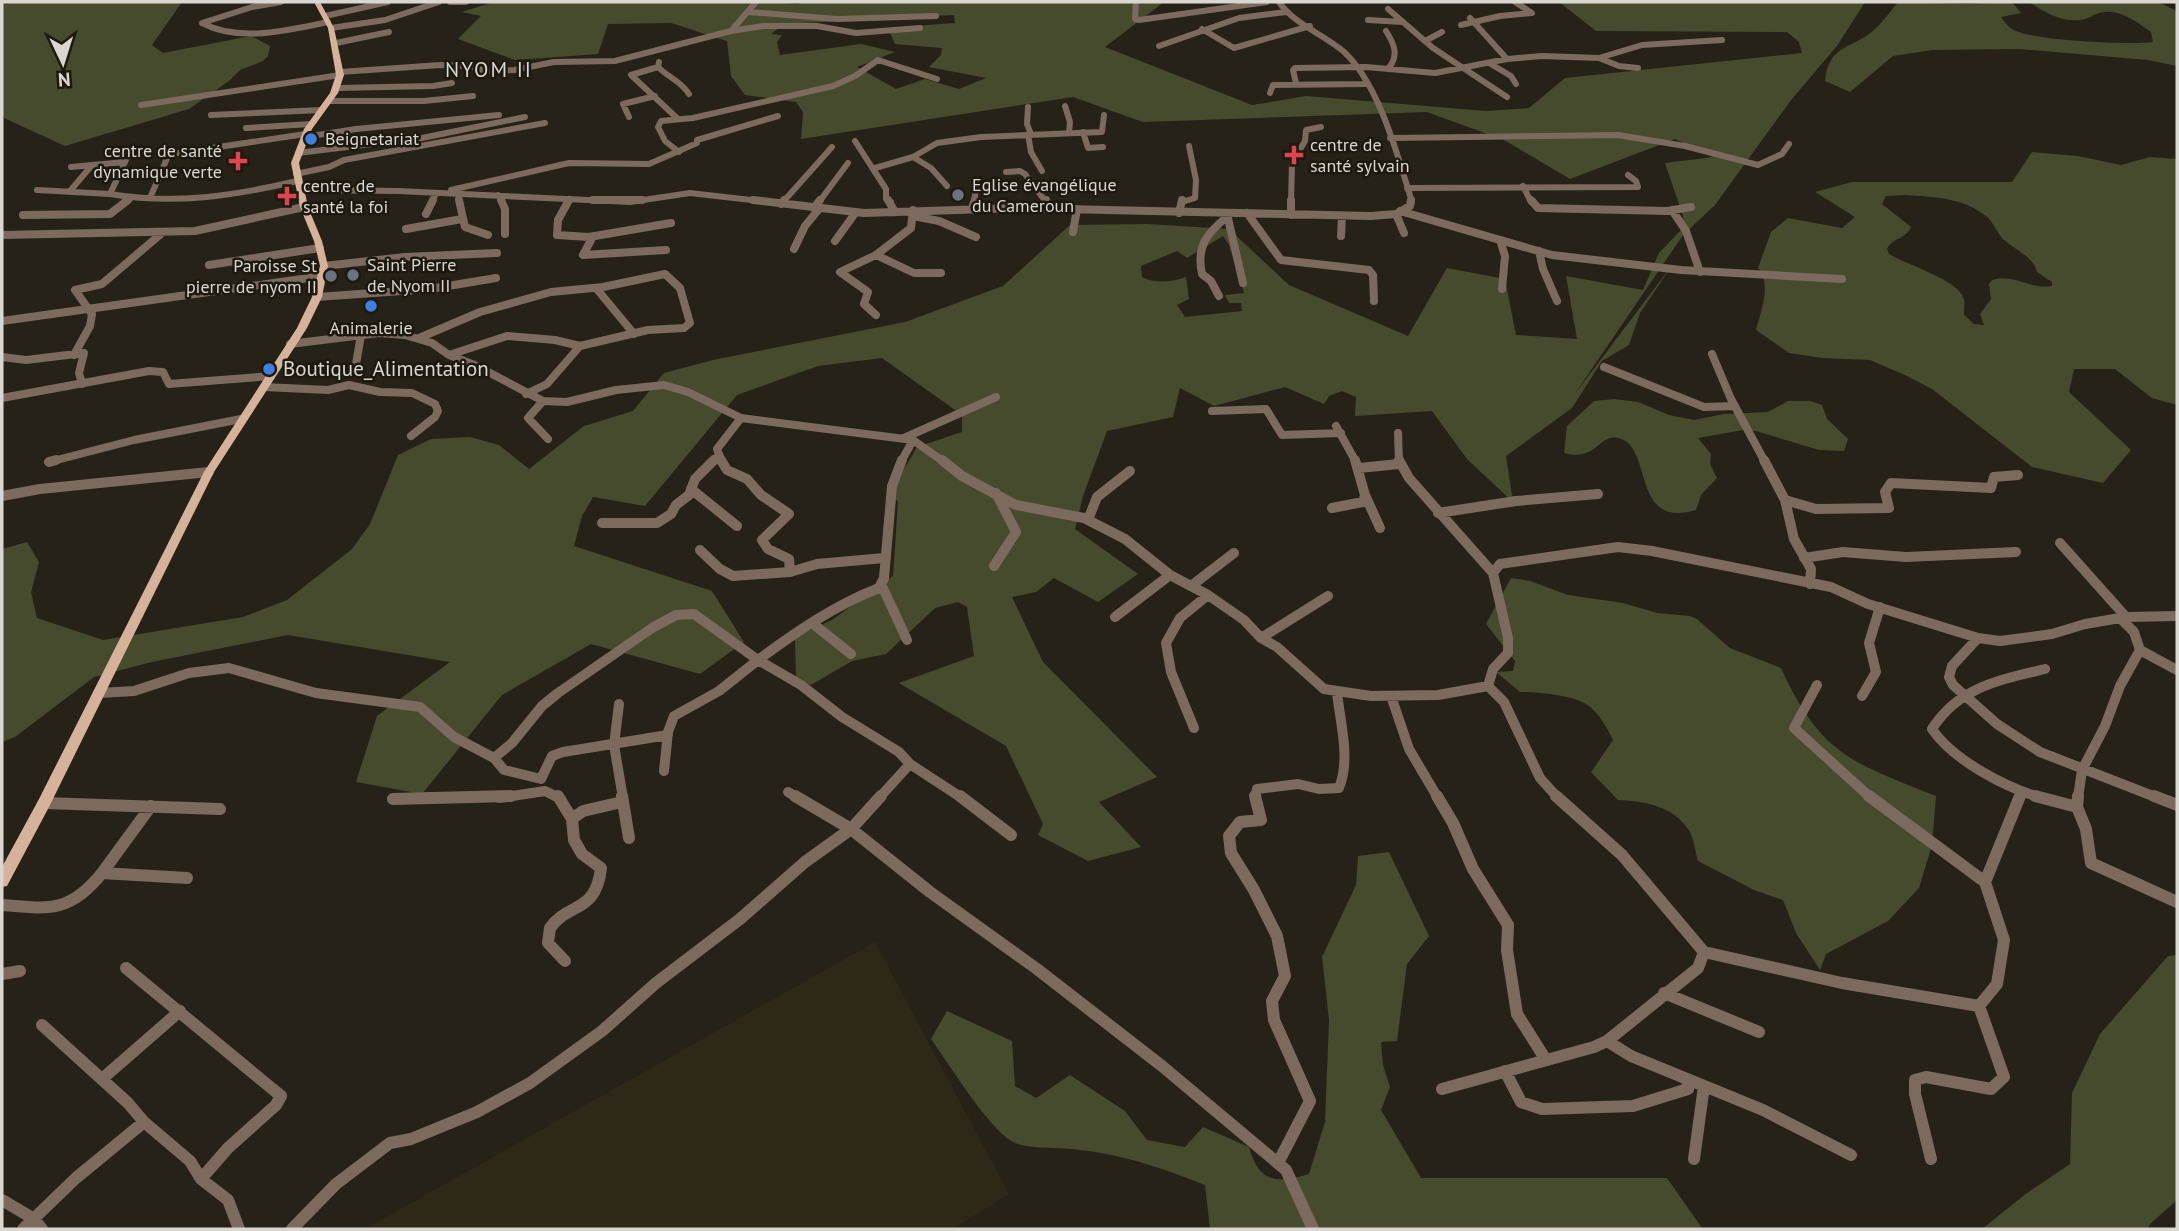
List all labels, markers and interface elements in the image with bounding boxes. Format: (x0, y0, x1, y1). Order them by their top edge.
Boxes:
north arrow (28, 28, 98, 98)
district label: NYOM II (445, 56, 533, 83)
text: N (57, 68, 71, 92)
place label: Beignetariat (325, 127, 419, 150)
marker: Beignetariat (303, 131, 319, 147)
place label: centre de santé sylvain (1310, 133, 1410, 177)
place label: centre de santé dynamique verte (93, 139, 222, 183)
marker: centre de santé sylvain (1284, 145, 1304, 165)
marker: centre de santé dynamique verte (228, 151, 248, 171)
place label: Eglise évangélique du Cameroun (972, 173, 1117, 217)
place label: centre de santé la foi (303, 174, 388, 218)
marker: centre de santé la foi (277, 186, 297, 206)
marker: Eglise évangélique du Cameroun (950, 187, 966, 203)
place label: Saint Pierre de Nyom II (367, 253, 456, 297)
place label: Paroisse St pierre de nyom II (186, 254, 317, 298)
marker: Saint Pierre de Nyom II (345, 267, 361, 283)
marker: Paroisse St pierre de nyom II (323, 268, 339, 284)
marker: Animalerie (363, 298, 379, 314)
place label: Animalerie (329, 316, 413, 339)
place label: Boutique_Alimentation (283, 355, 489, 382)
marker: Boutique_Alimentation (261, 361, 277, 377)

